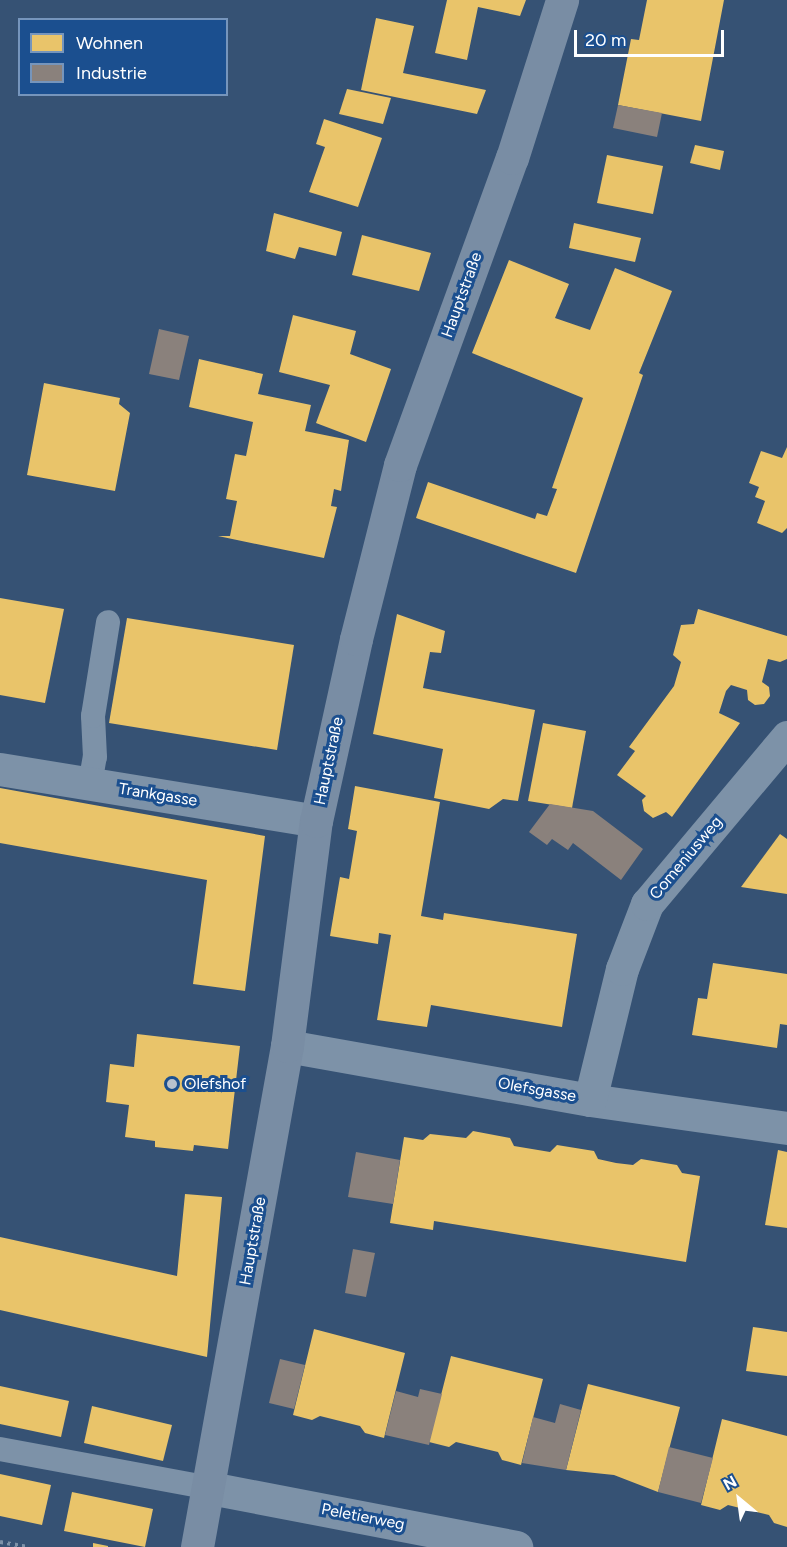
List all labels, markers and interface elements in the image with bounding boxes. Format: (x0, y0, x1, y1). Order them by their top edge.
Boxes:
legend (18, 18, 228, 96)
scale bar (577, 18, 727, 56)
text: 20 m (585, 29, 626, 51)
text: Wohnen (76, 32, 143, 54)
text: Industrie (76, 62, 147, 84)
street label: Hauptstraße (438, 250, 486, 340)
street label: Hauptstraße (310, 715, 348, 807)
street label: Trankgasse (117, 779, 199, 811)
street label: Comeniusweg (646, 813, 726, 903)
place label: Olefshof (184, 1074, 246, 1094)
street label: Olefsgasse (496, 1074, 578, 1106)
marker: Olefshof (165, 1077, 179, 1091)
street label: Hauptstraße (236, 1195, 270, 1287)
north arrow (709, 1469, 769, 1529)
text: N (720, 1472, 740, 1494)
street label: Peletierweg (320, 1500, 406, 1534)

